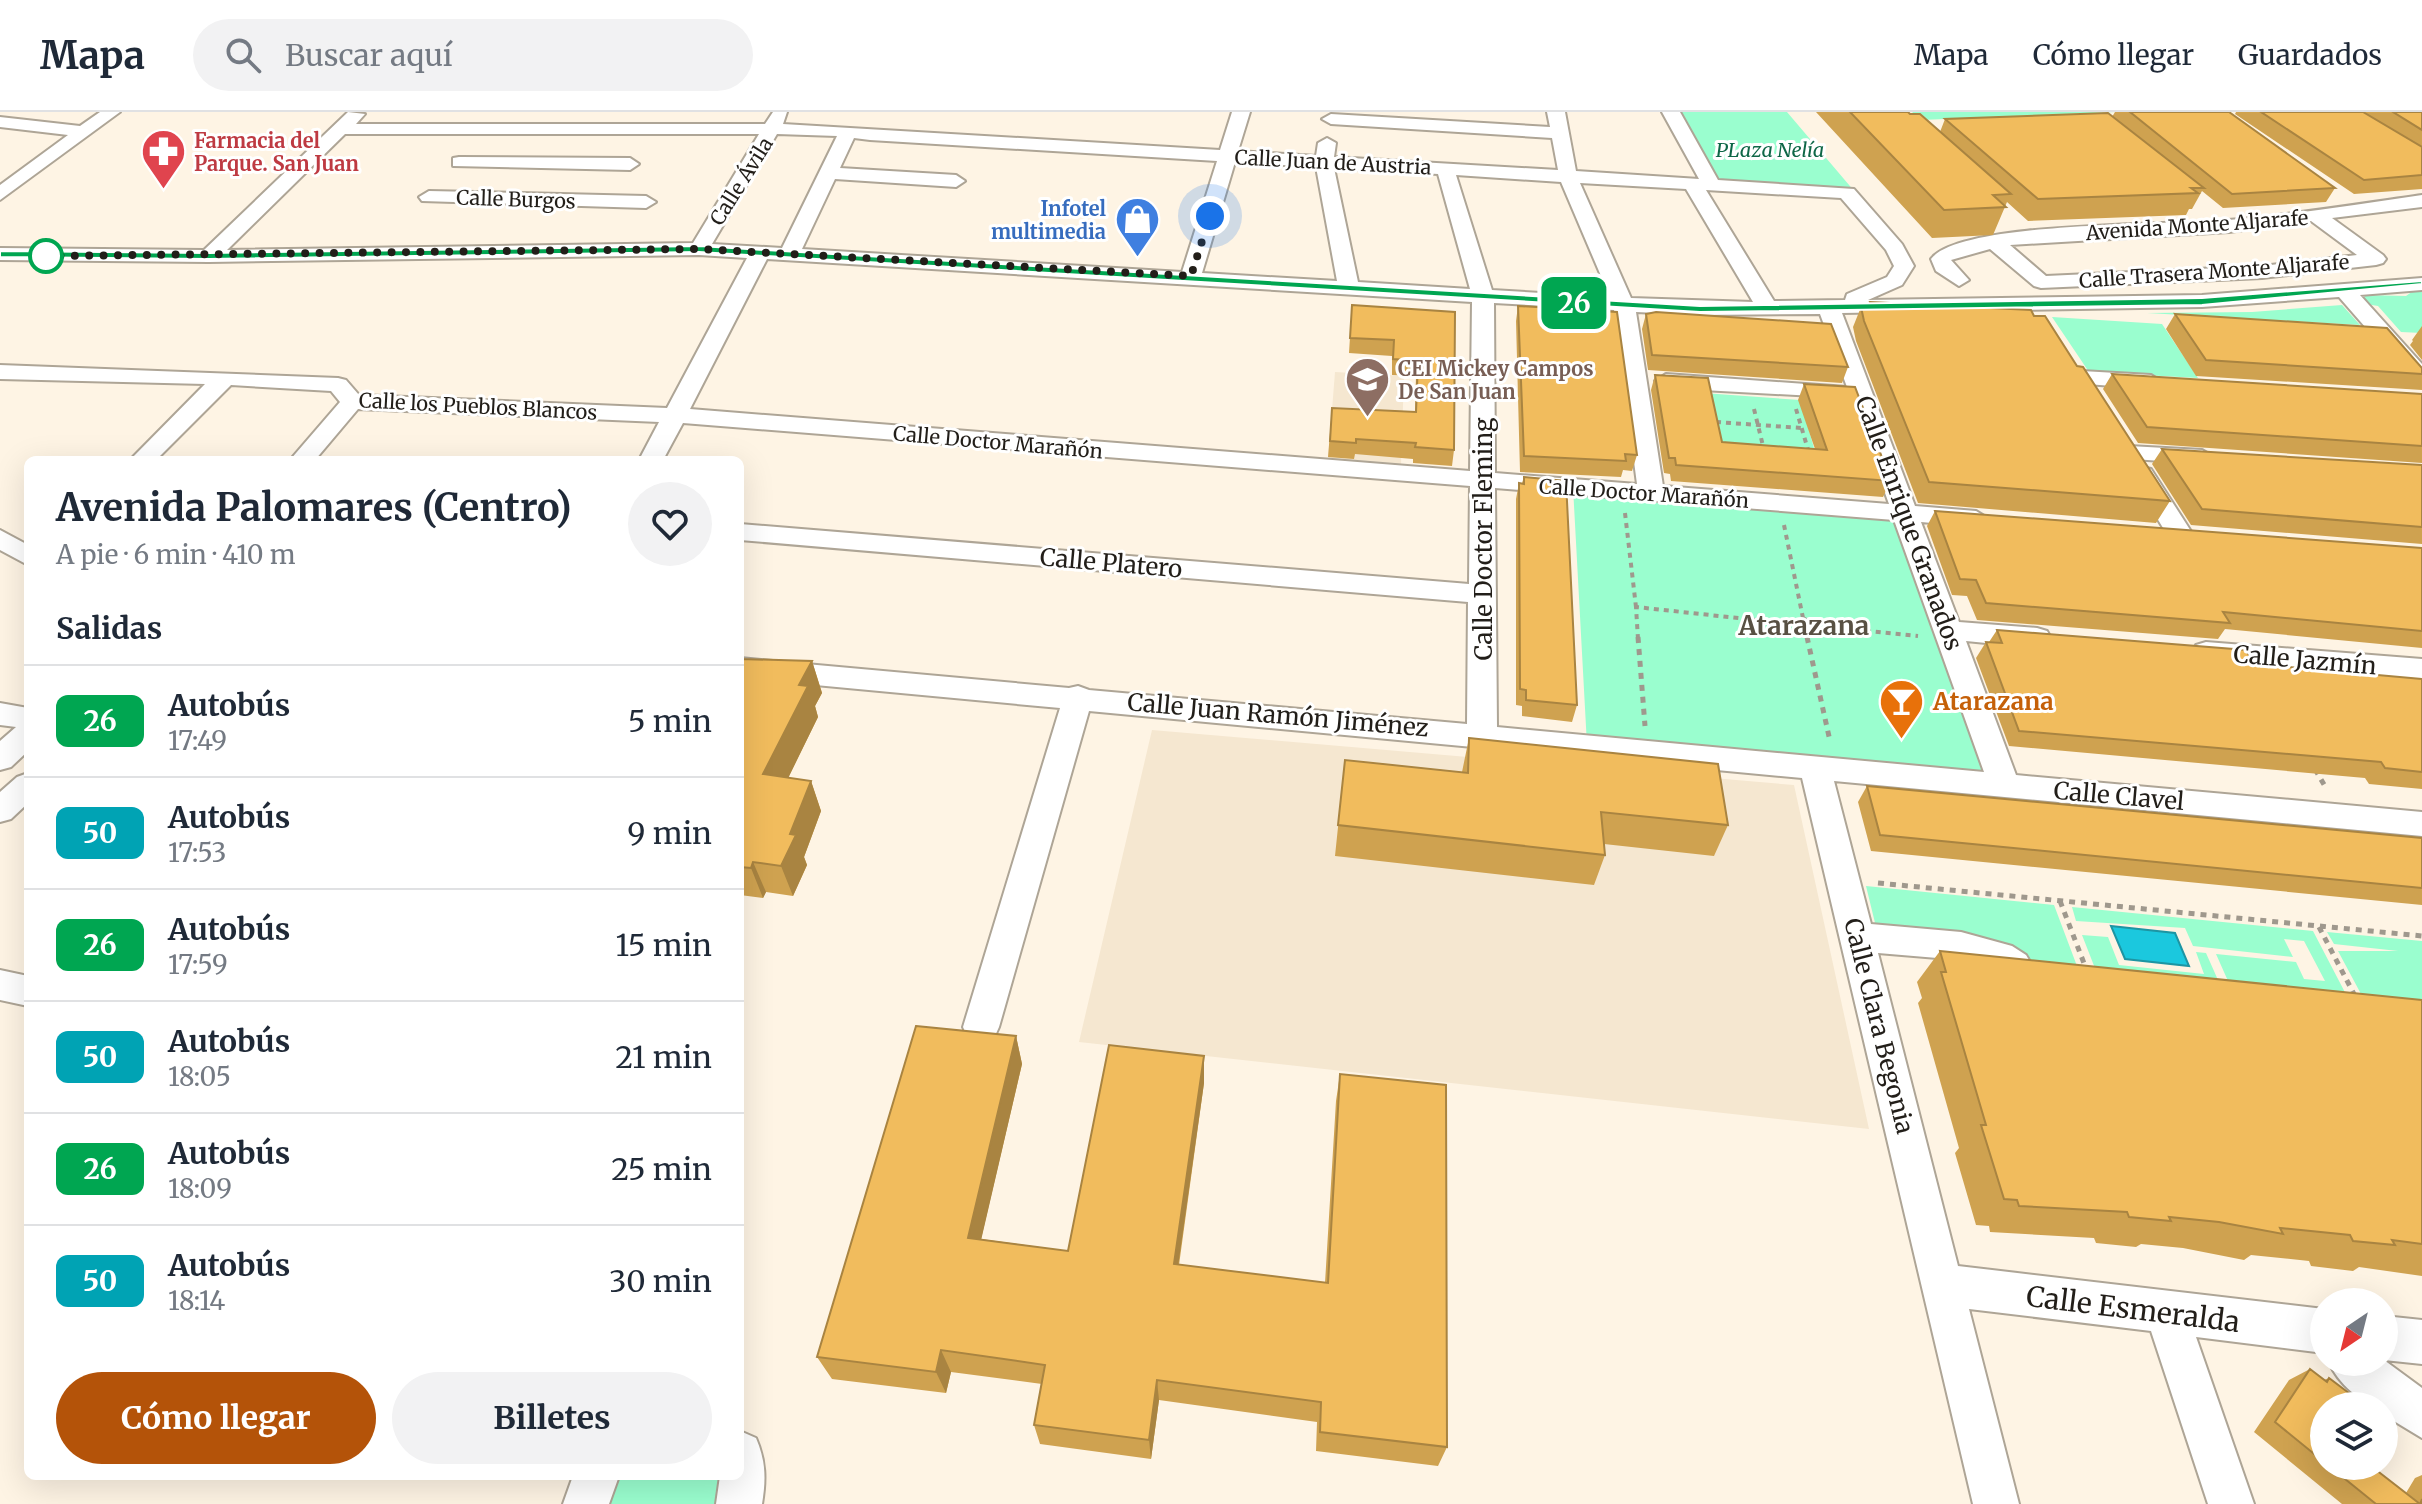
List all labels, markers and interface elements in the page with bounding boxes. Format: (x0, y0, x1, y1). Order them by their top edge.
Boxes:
search box (193, 19, 753, 91)
text: Mapa (40, 32, 145, 79)
icon: search (221, 33, 265, 77)
text: Buscar aquí (285, 36, 453, 74)
text: Mapa (1914, 37, 1989, 73)
text: Cómo llegar (2033, 37, 2194, 73)
text: Guardados (2238, 37, 2382, 73)
pharmacy icon: Farmacia del Parque. San Juan (139, 128, 187, 191)
place label: Farmacia del Parque. San Juan (194, 128, 359, 176)
street label: Calle Ávila (702, 131, 778, 230)
park label: PLaza Nelía (1716, 137, 1824, 162)
street label: Calle Juan de Austria (1234, 144, 1432, 180)
street label: Calle Burgos (456, 184, 576, 214)
shop icon: Infotel multimedia (1113, 195, 1161, 258)
place label: Infotel multimedia (991, 196, 1106, 244)
your location (1190, 196, 1230, 236)
street label: Avenida Monte Aljarafe (2084, 205, 2309, 245)
unlabelled marker (29, 239, 63, 273)
street label: Calle Trasera Monte Aljarafe (2078, 249, 2350, 293)
line badge: 26 (1538, 277, 1610, 329)
text: 26 (1557, 285, 1591, 321)
school or university icon: CEI Mickey Campos De San Juan (1343, 355, 1391, 418)
place label: CEI Mickey Campos De San Juan (1398, 356, 1594, 404)
street label: Calle los Pueblos Blancos (358, 387, 598, 425)
street label: Calle Enrique Granados (1849, 392, 1969, 654)
street label: Calle Doctor Fleming (1468, 417, 1499, 660)
street label: Calle Doctor Marañón (892, 420, 1104, 464)
street label: Calle Doctor Marañón (1538, 473, 1750, 513)
button: heart (628, 482, 712, 566)
text: Avenida Palomares (Centro) (56, 484, 572, 531)
text: A pie · 6 min · 410 m (56, 538, 296, 571)
street label: Calle Platero (1039, 541, 1183, 585)
text: Salidas (56, 609, 162, 647)
district label: Atarazana (1738, 609, 1869, 642)
street label: Calle Jazmín (2232, 638, 2378, 682)
bar icon: Atarazana (1878, 677, 1926, 740)
text: Autobús (168, 686, 290, 724)
street label: Calle Juan Ramón Jiménez (1126, 686, 1430, 744)
place label: Atarazana (1932, 686, 2054, 717)
text: 5 min (628, 702, 712, 740)
text: 26 (83, 703, 117, 739)
text: 17:49 (168, 724, 227, 757)
street label: Calle Clavel (2052, 775, 2186, 817)
text: Autobús (168, 798, 290, 836)
text: 9 min (627, 814, 712, 852)
text: 50 (83, 815, 117, 851)
text: 17:53 (168, 836, 226, 869)
text: Autobús (168, 910, 290, 948)
street label: Calle Clara Begonia (1837, 915, 1921, 1137)
text: 15 min (615, 926, 712, 964)
text: 26 (83, 927, 117, 963)
text: 17:59 (168, 948, 228, 981)
text: Autobús (168, 1022, 290, 1060)
text: 21 min (615, 1038, 712, 1076)
text: 50 (83, 1039, 117, 1075)
text: 18:05 (168, 1060, 231, 1093)
text: Autobús (168, 1134, 290, 1172)
text: 25 min (611, 1150, 712, 1188)
text: 26 (83, 1151, 117, 1187)
text: 18:09 (168, 1172, 232, 1205)
text: Autobús (168, 1246, 290, 1284)
text: 30 min (609, 1262, 712, 1300)
text: 50 (83, 1263, 117, 1299)
street label: Calle Esmeralda (2024, 1278, 2242, 1340)
text: 18:14 (168, 1284, 225, 1317)
north arrow (2310, 1288, 2398, 1376)
map controls (2310, 1288, 2398, 1480)
button: Cómo llegar (56, 1372, 376, 1464)
button: Billetes (392, 1372, 712, 1464)
button: layers (2310, 1392, 2398, 1480)

